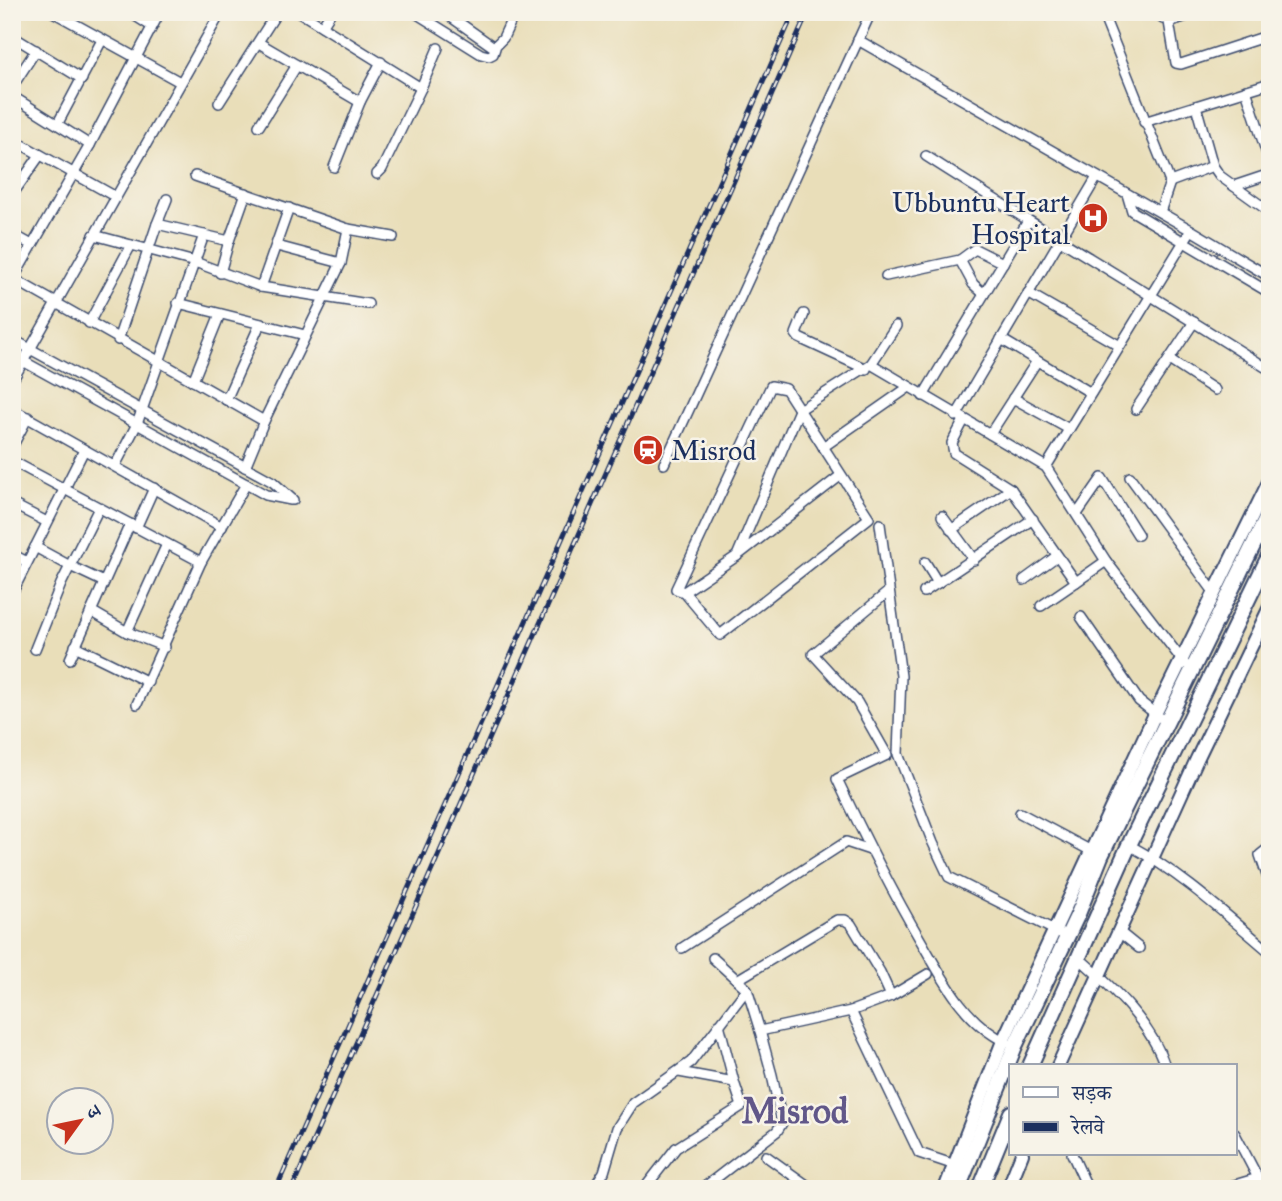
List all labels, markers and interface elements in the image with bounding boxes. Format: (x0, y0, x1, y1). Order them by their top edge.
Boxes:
place label: Ubbuntu Heart Hospital (892, 185, 1070, 252)
hospital icon: Ubbuntu Heart Hospital (1076, 201, 1110, 235)
station icon: Misrod (631, 433, 665, 467)
place label: Misrod (671, 433, 757, 468)
legend (1009, 1064, 1236, 1156)
text: सड़क (1071, 1080, 1112, 1106)
north arrow (46, 1086, 116, 1156)
district label: Misrod (742, 1090, 849, 1133)
text: उ (80, 1100, 107, 1123)
text: रेलवे (1069, 1114, 1106, 1140)

